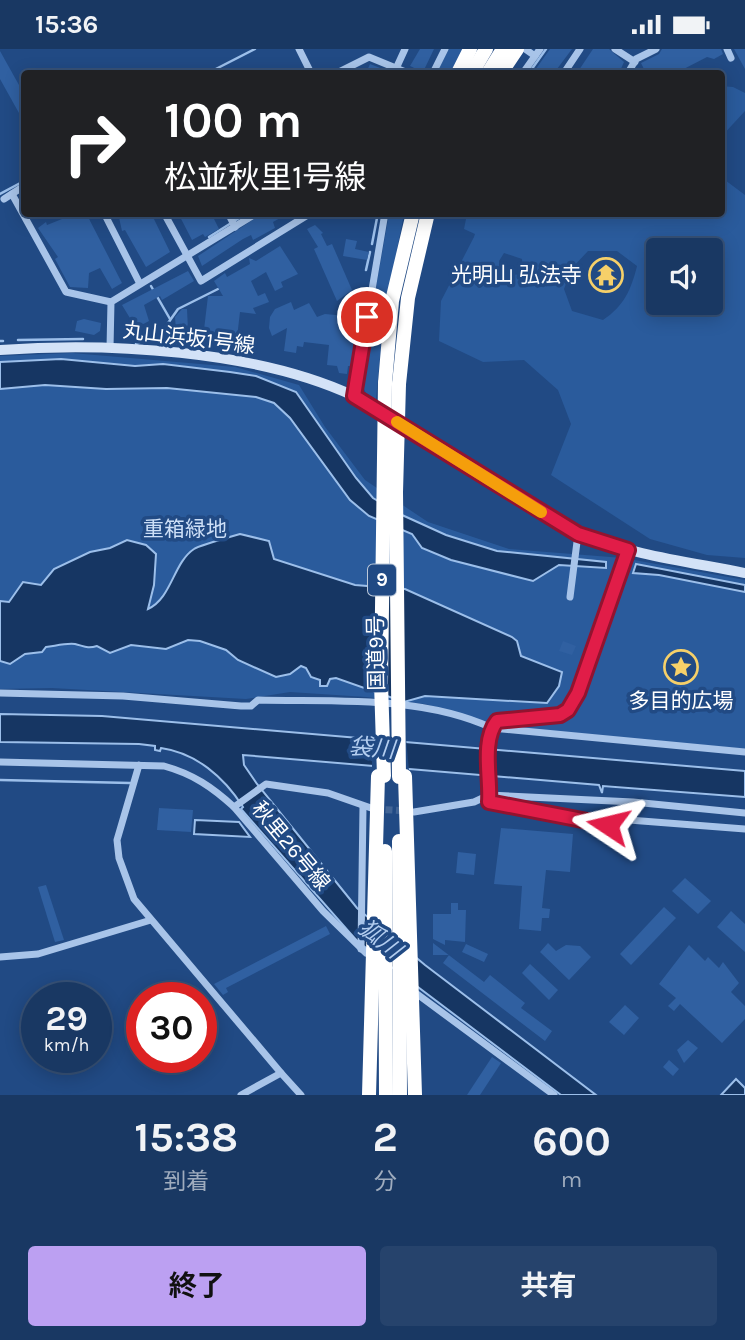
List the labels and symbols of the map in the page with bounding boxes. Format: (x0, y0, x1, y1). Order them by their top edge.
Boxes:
temple icon: 光明山 弘法寺 (587, 256, 625, 294)
place label: 光明山 弘法寺 (451, 263, 582, 287)
pin (337, 287, 397, 347)
street label: 丸山浜坂1号線 (122, 318, 256, 358)
park label: 重箱緑地 (143, 517, 227, 541)
road number: 9 (368, 565, 396, 595)
street label: 国道9号 (363, 615, 389, 691)
place icon: 多目的広場 (662, 648, 700, 686)
place label: 多目的広場 (629, 689, 734, 713)
water label: 袋川 (348, 733, 399, 764)
position arrow (571, 788, 645, 862)
street label: 秋里26号線 (247, 797, 335, 895)
water label: 狐川 (354, 914, 409, 966)
speed limit sign: 30 (126, 982, 217, 1073)

